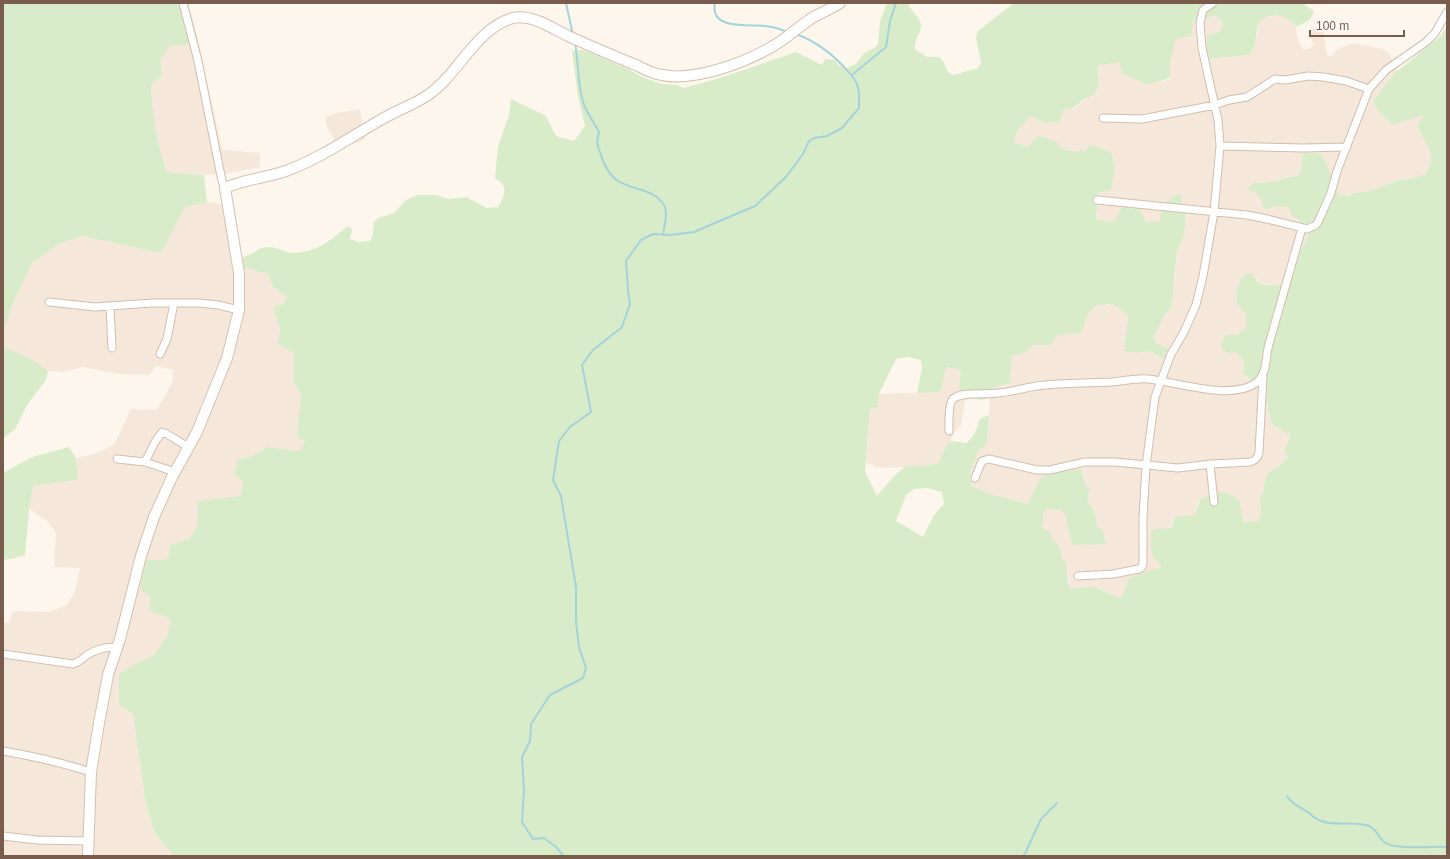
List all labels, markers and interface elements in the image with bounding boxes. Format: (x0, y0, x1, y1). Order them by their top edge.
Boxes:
scale bar (1310, 12, 1404, 38)
text: 100 m (1316, 19, 1349, 33)

